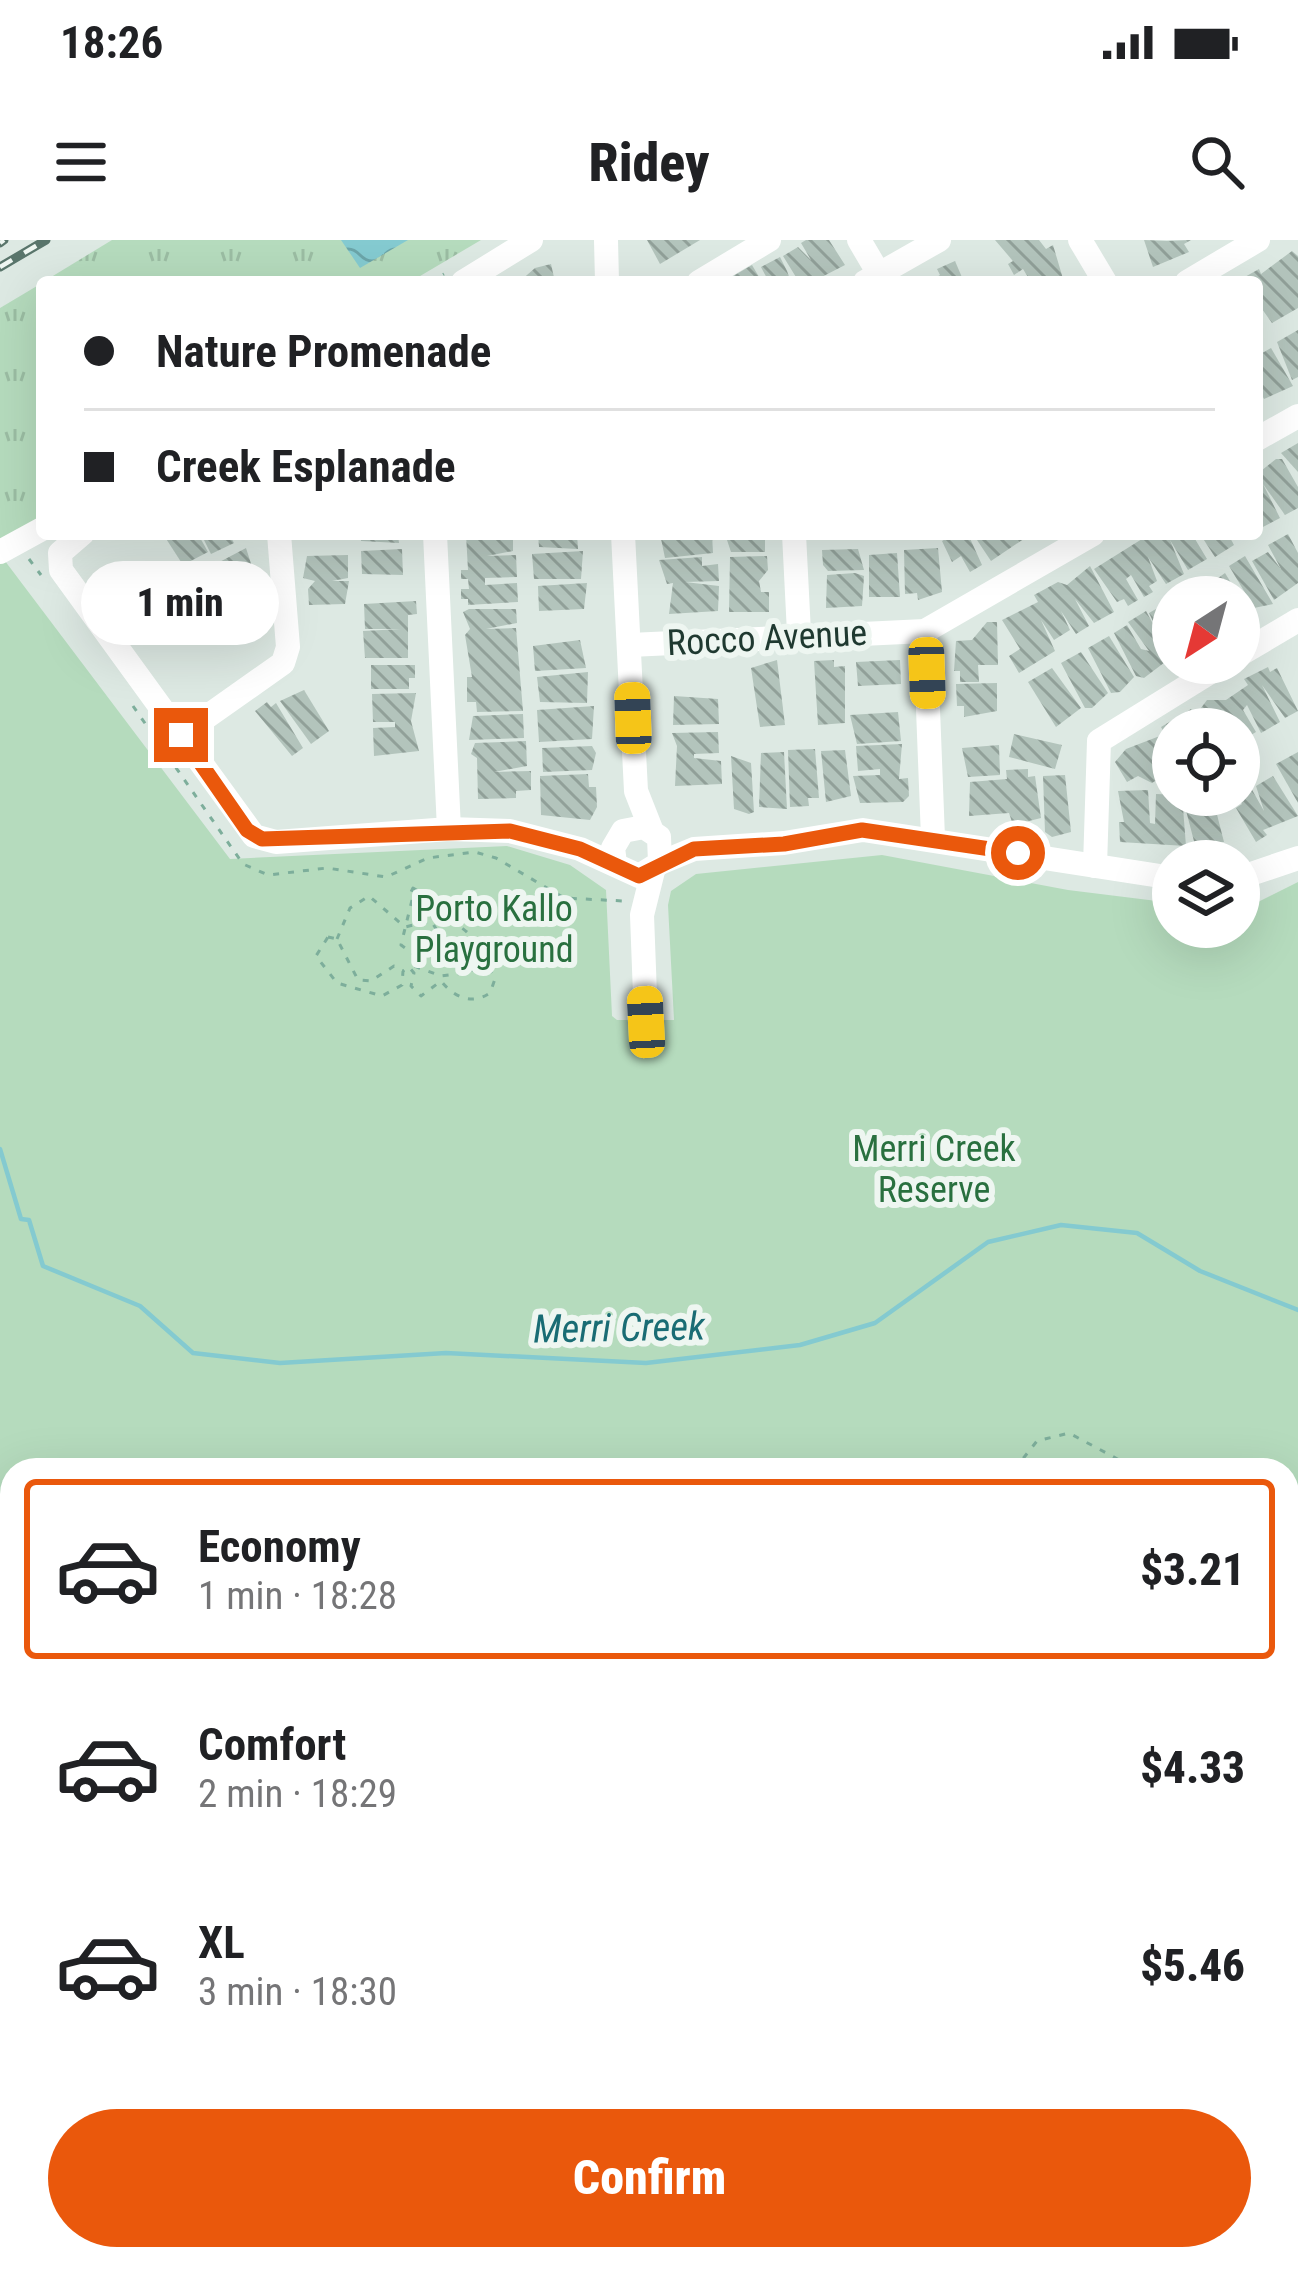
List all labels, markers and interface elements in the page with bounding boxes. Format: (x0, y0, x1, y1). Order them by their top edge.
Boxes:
text: 18:26 (60, 16, 163, 69)
icon: menu (48, 129, 114, 195)
icon: search (1184, 129, 1250, 195)
text: Ridey (589, 131, 709, 194)
text: Nature Promenade (156, 325, 491, 378)
text: Creek Esplanade (156, 440, 456, 493)
callout: 1 min (82, 561, 280, 645)
north arrow (1152, 576, 1260, 684)
map controls (1152, 576, 1260, 948)
text: 1 min (137, 580, 223, 626)
street label: Rocco Avenue (666, 612, 868, 664)
car (908, 636, 946, 710)
car (614, 681, 652, 755)
route end (154, 708, 208, 762)
button: locate (1152, 708, 1260, 816)
route start (991, 826, 1045, 880)
button: layers (1152, 840, 1260, 948)
park label: Porto Kallo Playground (414, 888, 574, 971)
car (626, 985, 666, 1059)
park label: Merri Creek Reserve (852, 1128, 1016, 1211)
water label: Merri Creek (533, 1303, 706, 1352)
icon: car (54, 1515, 162, 1623)
text: Economy (198, 1520, 361, 1573)
text: $3.21 (1140, 1543, 1245, 1596)
text: 1 min · 18:28 (198, 1573, 397, 1619)
icon: car (54, 1713, 162, 1821)
text: Comfort (198, 1718, 346, 1771)
text: $4.33 (1140, 1741, 1245, 1794)
text: 2 min · 18:29 (198, 1771, 397, 1817)
icon: car (54, 1911, 162, 2019)
text: XL (198, 1916, 245, 1969)
text: $5.46 (1140, 1939, 1245, 1992)
text: 3 min · 18:30 (198, 1969, 397, 2015)
button: Confirm (48, 2109, 1251, 2247)

